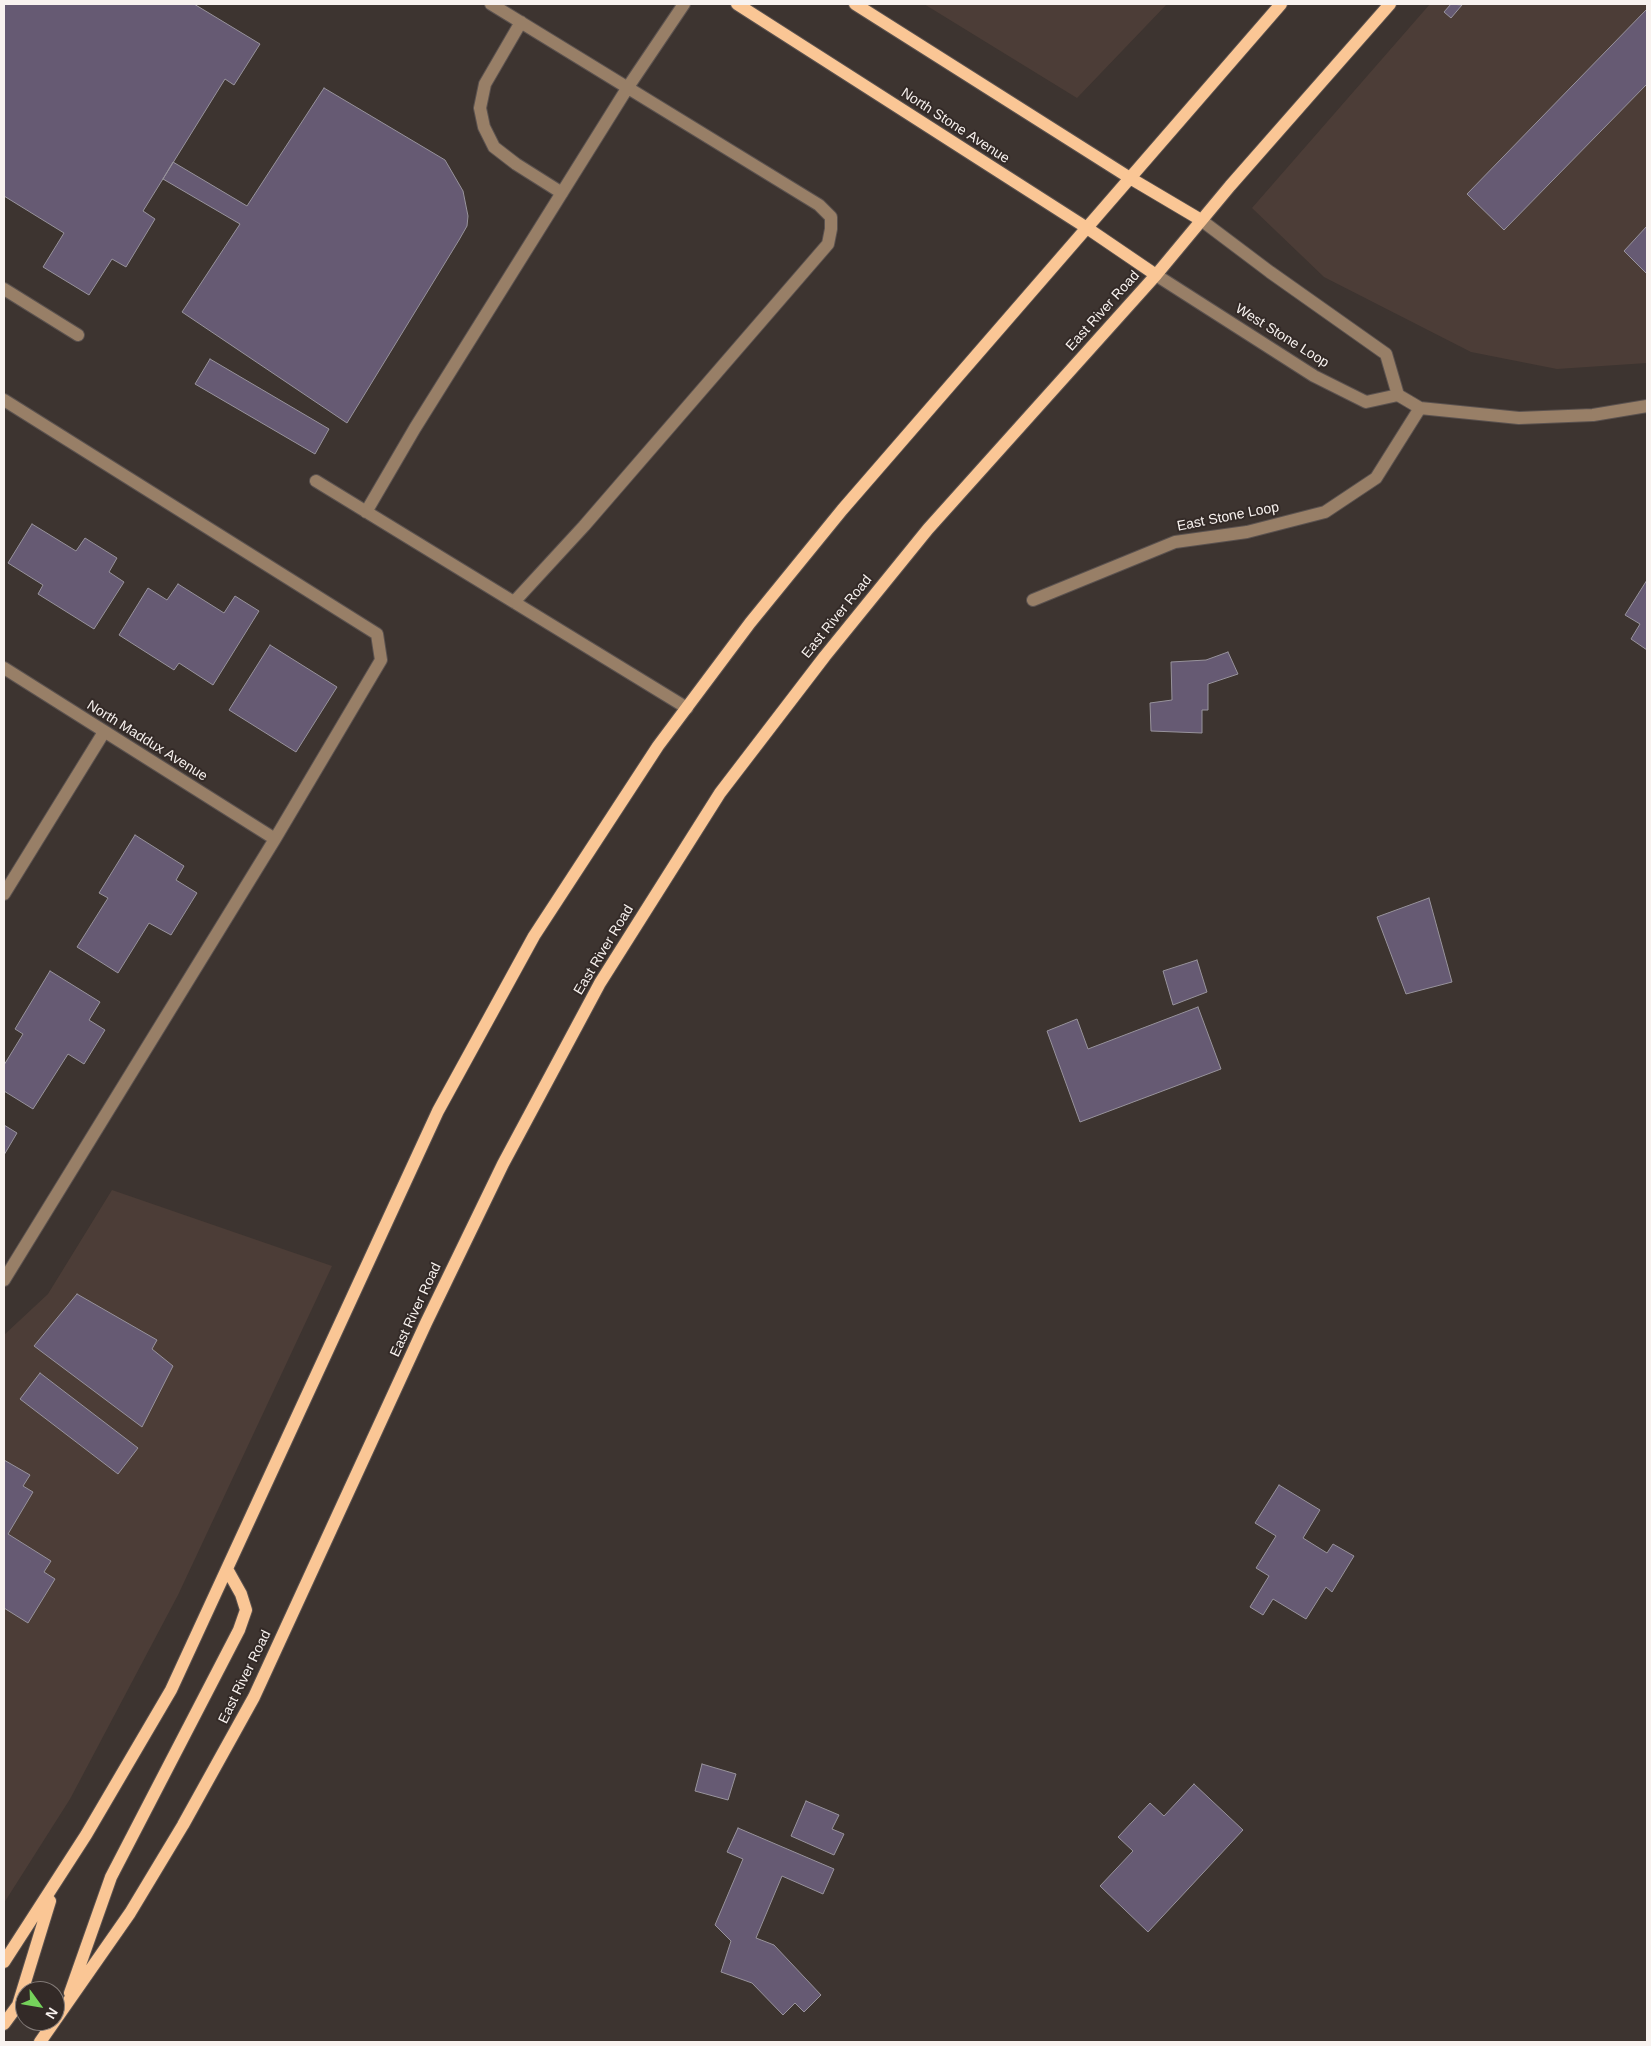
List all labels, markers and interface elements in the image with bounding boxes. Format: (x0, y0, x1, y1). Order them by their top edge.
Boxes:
street label: North Stone Avenue (898, 85, 1012, 167)
street label: East River Road (1063, 268, 1143, 354)
street label: West Stone Loop (1232, 300, 1332, 372)
street label: East Stone Loop (1176, 499, 1280, 535)
street label: East River Road (798, 572, 876, 662)
street label: North Maddux Avenue (84, 697, 210, 785)
street label: East River Road (571, 902, 637, 998)
street label: East River Road (387, 1260, 445, 1360)
street label: East River Road (215, 1628, 275, 1726)
north arrow (15, 1981, 65, 2031)
text: N (42, 2005, 61, 2022)

